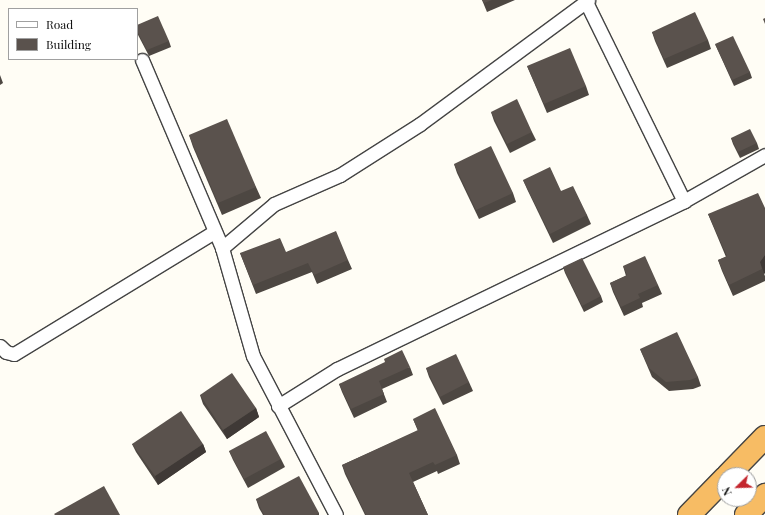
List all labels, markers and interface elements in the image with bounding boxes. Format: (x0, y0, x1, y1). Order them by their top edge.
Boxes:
legend (8, 8, 138, 60)
text: Road (46, 16, 73, 32)
text: Building (46, 36, 91, 52)
north arrow (717, 467, 757, 507)
text: N (718, 485, 735, 498)

